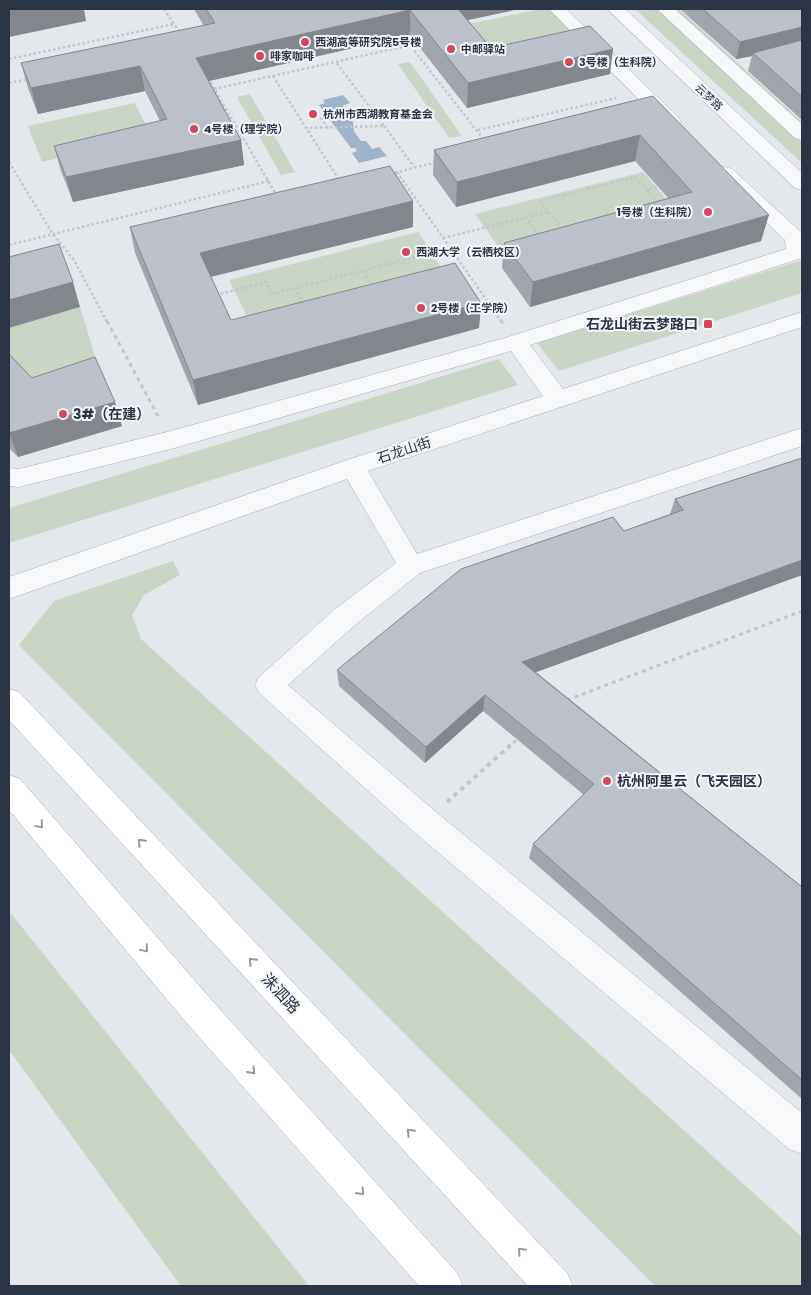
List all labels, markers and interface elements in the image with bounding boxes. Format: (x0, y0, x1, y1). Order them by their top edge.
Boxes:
place label: 西湖高等研究院5号楼 (315, 34, 421, 50)
marker: 西湖高等研究院5号楼 (299, 36, 311, 48)
place label: 中邮驿站 (461, 41, 505, 57)
marker: 中邮驿站 (445, 43, 457, 55)
place label: 啡家咖啡 (270, 48, 314, 64)
marker: 啡家咖啡 (254, 50, 266, 62)
place label: 3号楼（生科院） (579, 54, 663, 70)
marker: 3号楼（生科院） (563, 56, 575, 68)
street label: 云梦路 (691, 80, 727, 114)
place label: 杭州市西湖教育基金会 (323, 106, 433, 122)
marker: 杭州市西湖教育基金会 (307, 108, 319, 120)
place label: 4号楼（理学院） (204, 121, 288, 137)
marker: 4号楼（理学院） (188, 123, 200, 135)
place label: 1号楼（生科院） (617, 204, 698, 220)
marker: 1号楼（生科院） (702, 206, 714, 218)
place label: 西湖大学（云栖校区） (416, 244, 526, 260)
marker: 西湖大学（云栖校区） (400, 246, 412, 258)
place label: 2号楼（工学院） (431, 300, 514, 316)
marker: 2号楼（工学院） (415, 302, 427, 314)
place label: 石龙山街云梦路口 (586, 314, 698, 334)
marker: 石龙山街云梦路口 (702, 318, 714, 330)
place label: 3#（在建） (73, 404, 150, 424)
marker: 3#（在建） (57, 408, 69, 420)
street label: 石龙山街 (374, 432, 434, 468)
place label: 杭州阿里云（飞天园区） (617, 771, 771, 791)
marker: 杭州阿里云（飞天园区） (601, 775, 613, 787)
one-way arrow (35, 819, 43, 828)
one-way arrow (138, 839, 147, 848)
one-way arrow (140, 943, 148, 952)
one-way arrow (249, 958, 258, 967)
street label: 洙泗路 (256, 968, 305, 1019)
one-way arrow (246, 1066, 255, 1075)
one-way arrow (407, 1128, 416, 1137)
one-way arrow (355, 1187, 364, 1196)
one-way arrow (518, 1247, 527, 1256)

